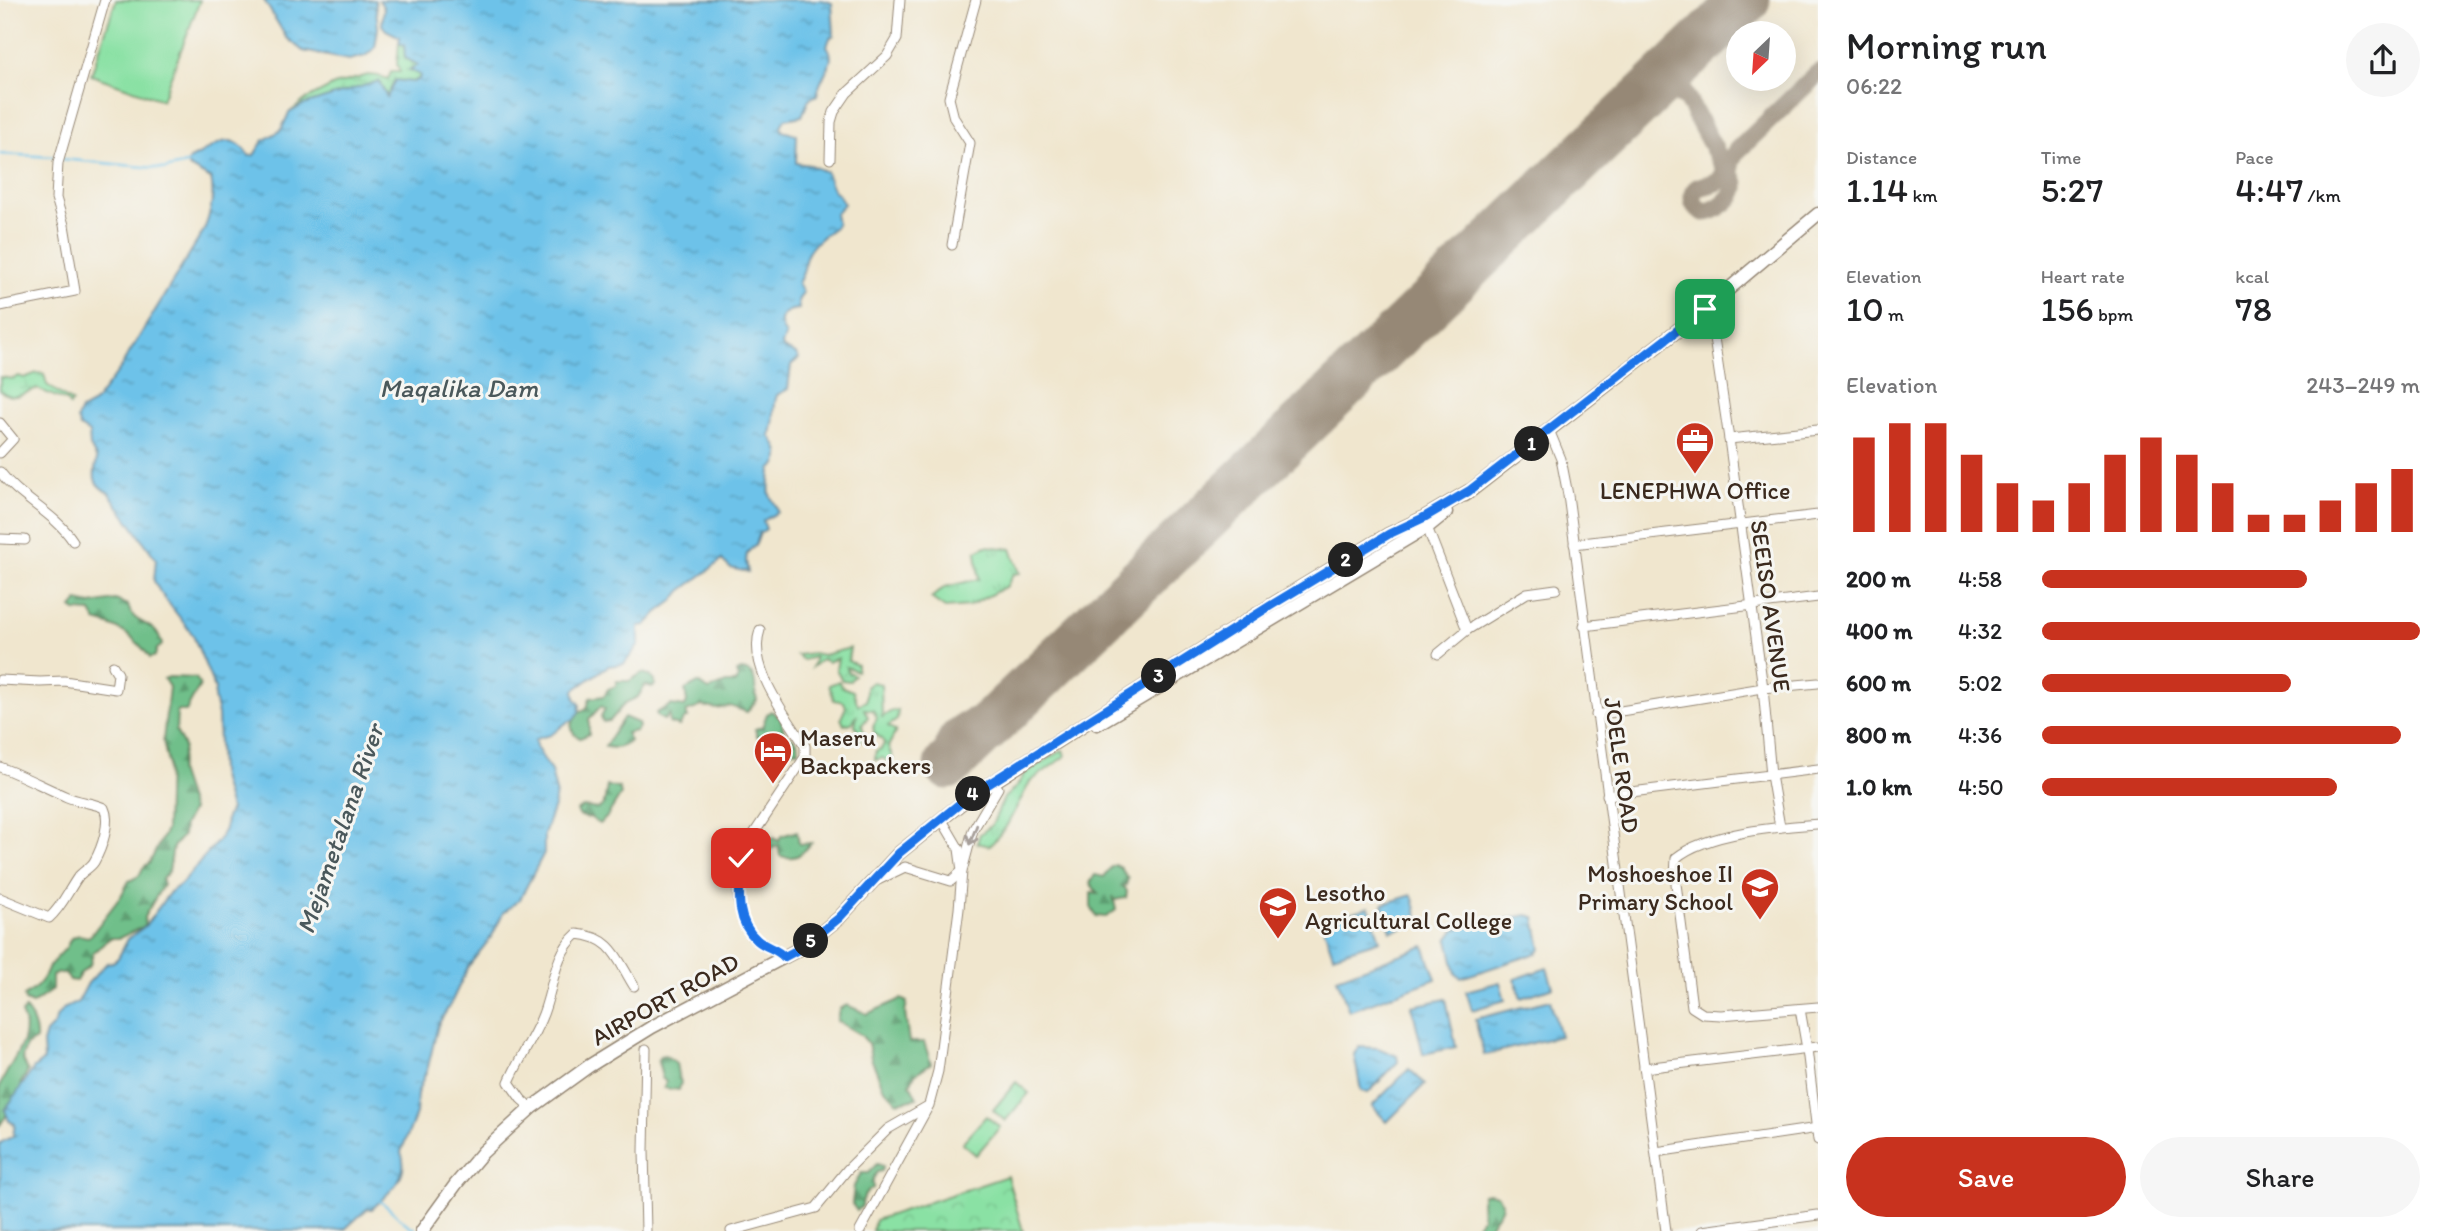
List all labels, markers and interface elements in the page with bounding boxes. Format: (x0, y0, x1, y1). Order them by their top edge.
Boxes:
north arrow (1726, 21, 1796, 91)
map controls (1726, 21, 1796, 91)
text: Morning run (1846, 23, 2047, 69)
button: share (2346, 23, 2420, 97)
text: 06:22 (1846, 72, 1902, 100)
text: Distance (1846, 146, 1917, 169)
text: Time (2041, 146, 2081, 169)
text: Pace (2235, 146, 2273, 169)
text: 1.14 (1846, 169, 1908, 211)
text: 5:27 (2041, 169, 2103, 211)
text: 4:47 (2235, 169, 2303, 211)
text: km (1908, 184, 1938, 207)
text: /km (2303, 184, 2341, 207)
text: Elevation (1846, 265, 1922, 288)
text: Heart rate (2041, 265, 2125, 288)
text: kcal (2235, 265, 2269, 288)
pin (1675, 279, 1735, 339)
text: 10 (1846, 288, 1884, 330)
text: 156 (2041, 288, 2094, 330)
text: 78 (2235, 288, 2272, 330)
icon: arrive (1686, 290, 1724, 328)
text: m (1884, 303, 1904, 326)
text: bpm (2094, 303, 2133, 326)
text: Elevation (1846, 371, 1937, 399)
text: 243–249 m (2306, 371, 2420, 399)
water label: Maqalika Dam (380, 372, 539, 404)
office icon: LENEPHWA Office (1674, 420, 1716, 475)
pin: 1 (1514, 426, 1550, 462)
text: 1 (1527, 432, 1536, 455)
place label: LENEPHWA Office (1600, 476, 1790, 505)
street label: SEEISO AVENUE (1745, 518, 1797, 694)
pin: 2 (1328, 542, 1364, 578)
text: 2 (1341, 548, 1351, 571)
text: 200 m (1846, 565, 1911, 593)
text: 4:58 (1958, 565, 2002, 593)
text: 400 m (1846, 617, 1913, 645)
text: 4:32 (1958, 617, 2002, 645)
pin: 3 (1142, 658, 1176, 694)
text: 3 (1153, 664, 1164, 687)
text: 600 m (1846, 669, 1911, 697)
text: 5:02 (1958, 669, 2002, 697)
street label: JOELE ROAD (1598, 695, 1646, 835)
water label: Mejametalana River (289, 718, 392, 938)
text: 800 m (1846, 721, 1911, 749)
text: 4:36 (1958, 721, 2002, 749)
place label: Maseru Backpackers (800, 723, 931, 780)
hotel icon: Maseru Backpackers (752, 730, 794, 785)
text: 1.0 km (1846, 773, 1912, 801)
text: 4:50 (1958, 773, 2004, 801)
pin: 4 (956, 776, 990, 812)
text: 4 (967, 782, 978, 805)
one-way arrow (966, 823, 978, 845)
pin (711, 828, 771, 888)
icon: check (722, 839, 760, 877)
place label: Moshoeshoe II Primary School (1578, 859, 1733, 916)
school or university icon: Moshoeshoe II Primary School (1739, 866, 1781, 921)
place label: Lesotho Agricultural College (1305, 878, 1512, 935)
school or university icon: Lesotho Agricultural College (1257, 885, 1299, 940)
pin: 5 (794, 923, 828, 958)
text: 5 (806, 929, 815, 952)
street label: AIRPORT ROAD (586, 946, 744, 1052)
button: Save (1846, 1137, 2126, 1217)
button: Share (2140, 1137, 2420, 1217)

